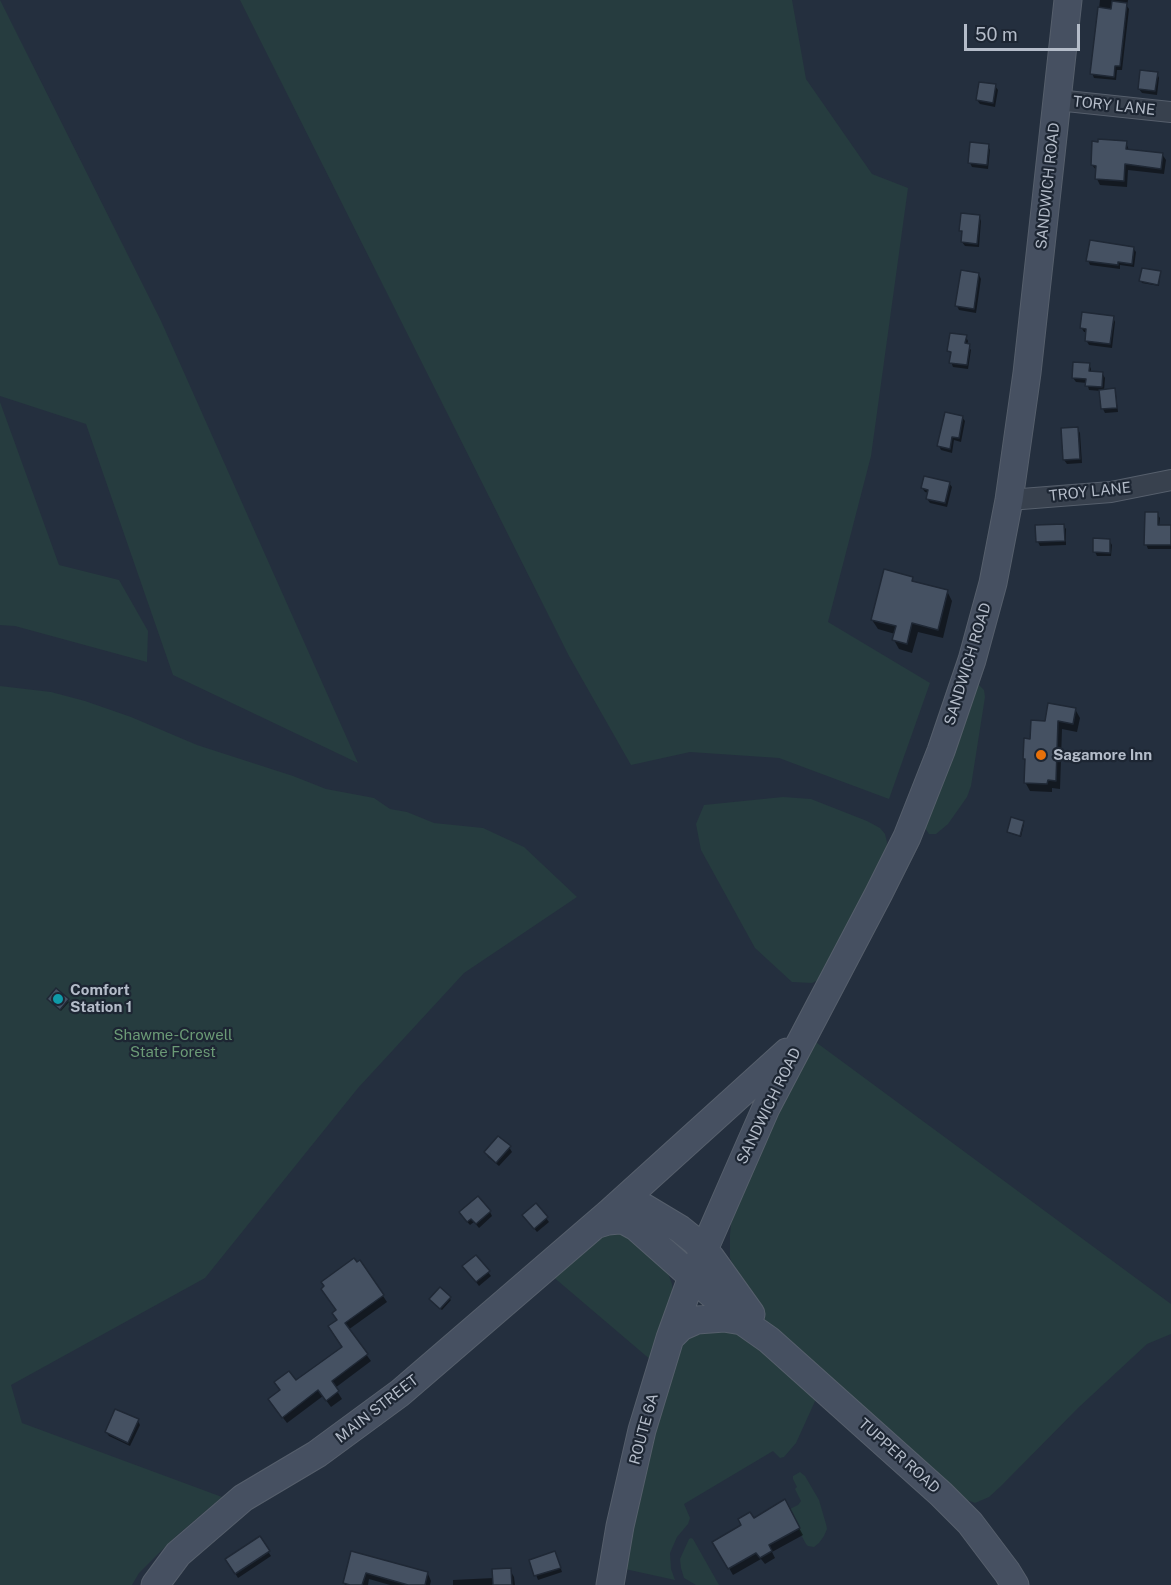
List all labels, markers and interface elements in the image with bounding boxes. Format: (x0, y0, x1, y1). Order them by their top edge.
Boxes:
scale bar (967, 12, 1082, 50)
text: 50 m (975, 24, 1018, 45)
street label: TORY LANE (1072, 93, 1156, 119)
street label: SANDWICH ROAD (1032, 122, 1064, 250)
street label: TROY LANE (1048, 479, 1132, 505)
street label: SANDWICH ROAD (941, 600, 995, 728)
place label: Sagamore Inn (1053, 746, 1152, 764)
marker: Sagamore Inn (1034, 748, 1048, 762)
place label: Comfort Station 1 (70, 981, 132, 1016)
marker: Comfort Station 1 (51, 992, 65, 1006)
park label: Shawme-Crowell State Forest (113, 1026, 233, 1061)
street label: SANDWICH ROAD (733, 1045, 805, 1167)
street label: MAIN STREET (332, 1371, 422, 1447)
street label: ROUTE 6A (626, 1391, 662, 1467)
street label: TUPPER ROAD (855, 1415, 943, 1497)

